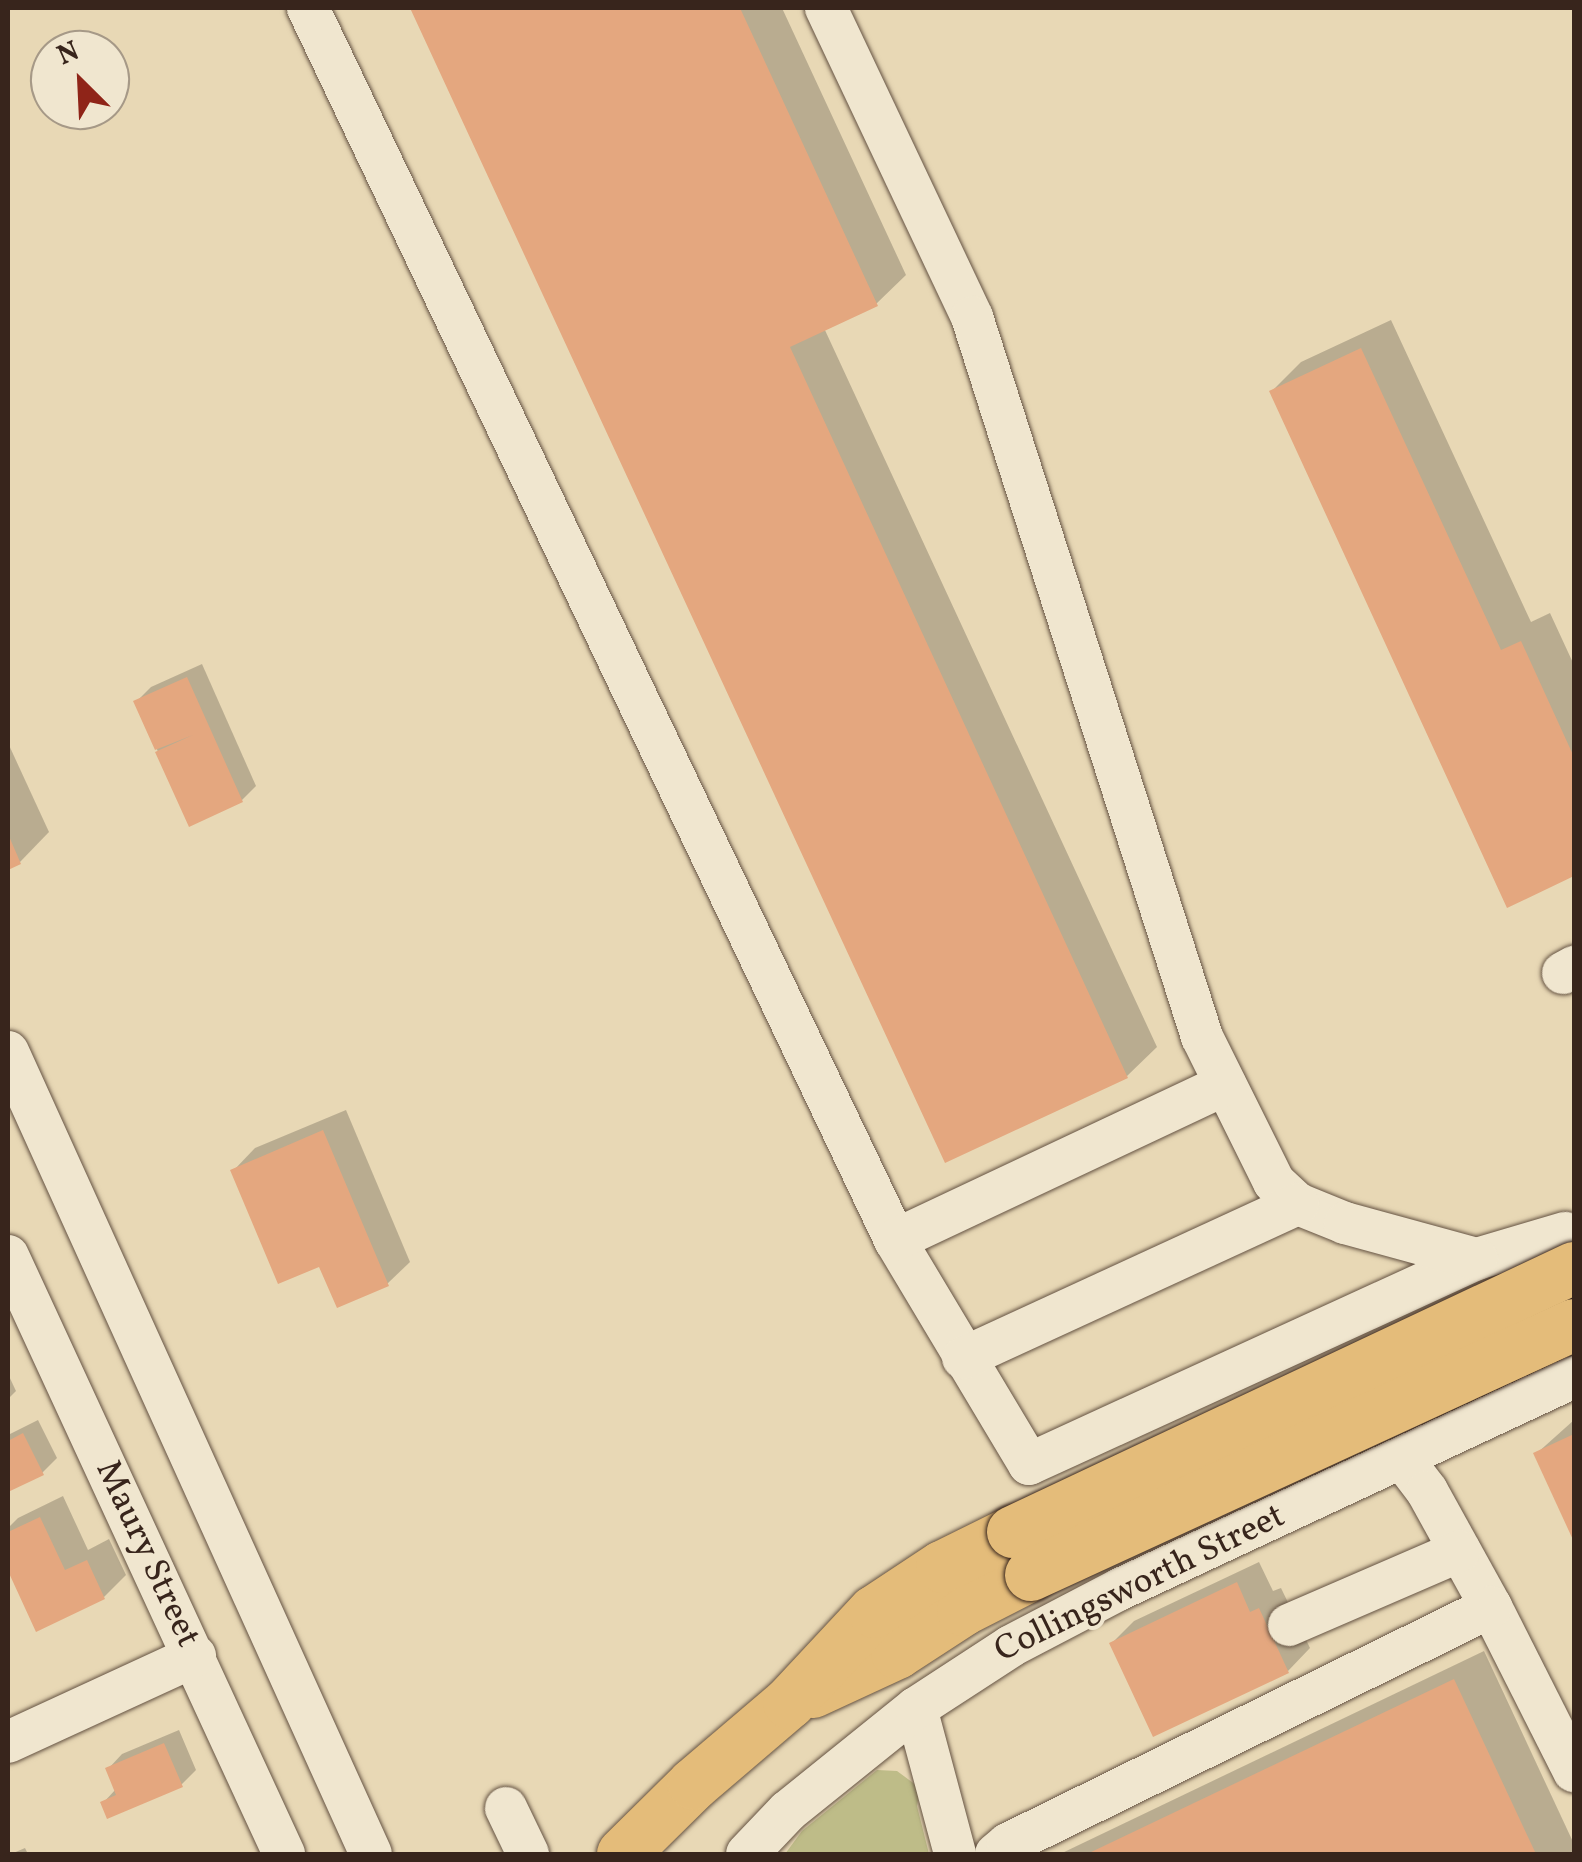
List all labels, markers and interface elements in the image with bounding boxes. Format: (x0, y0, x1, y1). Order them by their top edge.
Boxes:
north arrow (30, 30, 130, 130)
text: N (51, 32, 86, 76)
street label: Maury Street (85, 1454, 209, 1654)
street label: Collingsworth Street (988, 1496, 1292, 1672)

